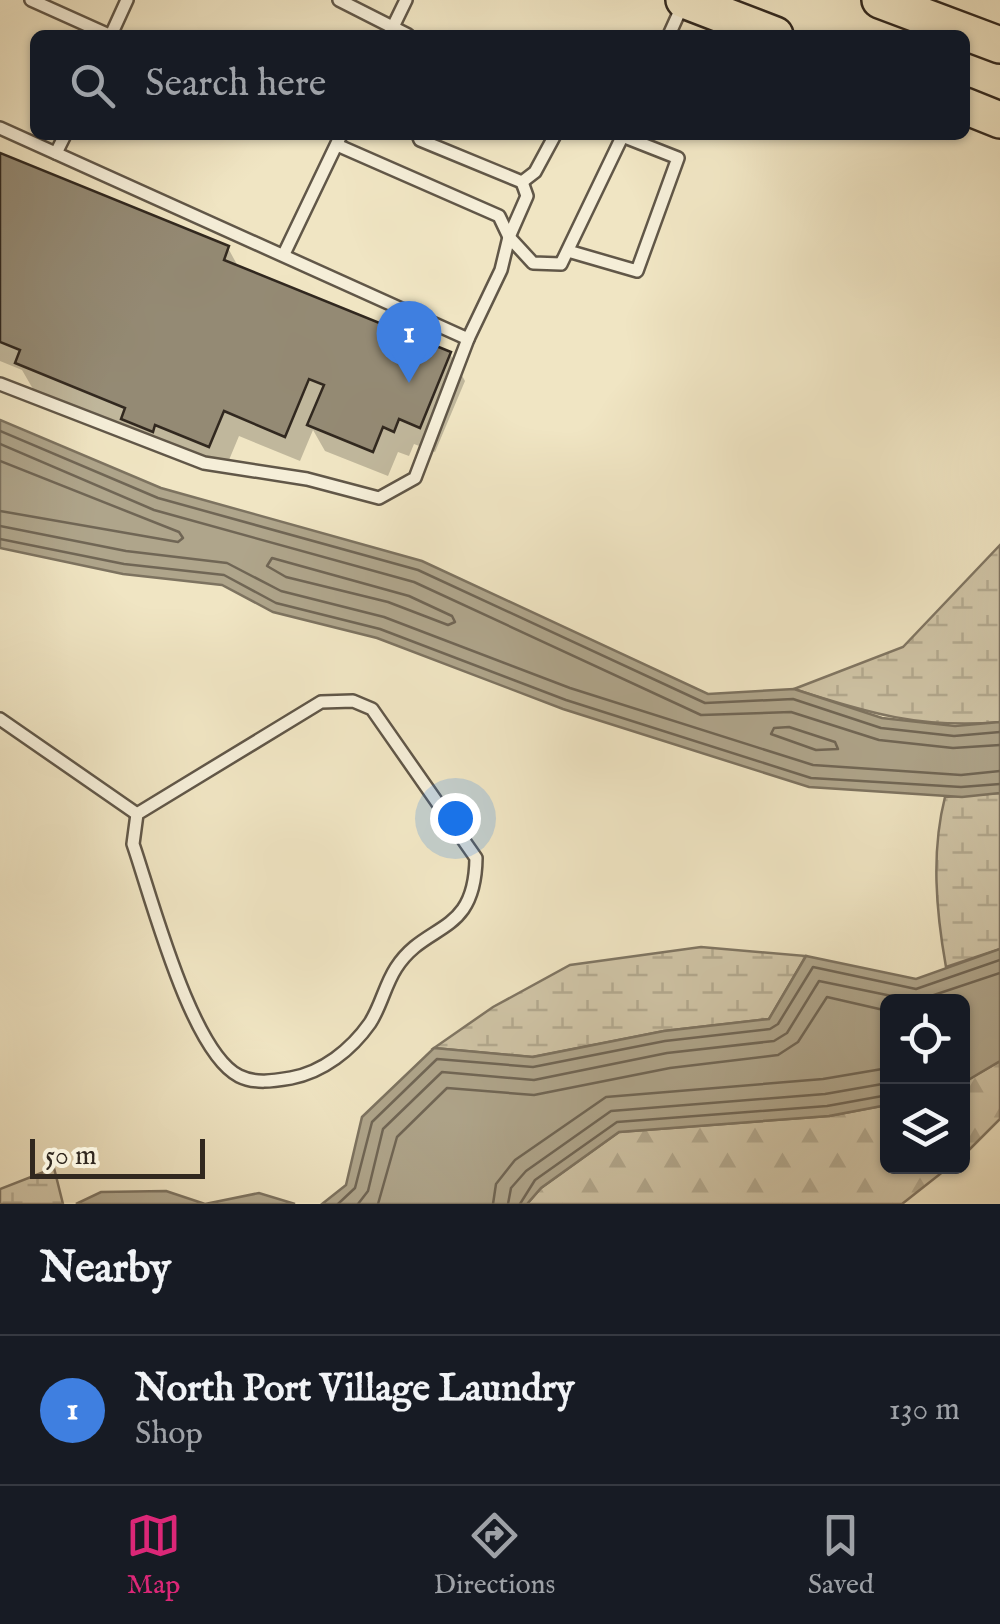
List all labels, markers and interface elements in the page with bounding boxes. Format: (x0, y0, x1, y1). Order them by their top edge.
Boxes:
search box (30, 30, 970, 140)
icon: search (65, 58, 120, 113)
text: Search here (145, 61, 326, 109)
pin: 1 (376, 300, 442, 383)
your location (430, 793, 481, 844)
map controls (880, 994, 970, 1174)
button: locate (880, 994, 970, 1084)
button: layers (880, 1084, 970, 1174)
scale bar (30, 1134, 205, 1178)
text: 50 m (45, 1139, 97, 1174)
text: Nearby (40, 1243, 171, 1296)
text: North Port Village Laundry (135, 1366, 575, 1414)
text: 1 (67, 1390, 78, 1431)
text: 130 m (889, 1390, 960, 1431)
text: Shop (135, 1414, 203, 1455)
tab: Map (126, 1508, 181, 1603)
tab: Directions (433, 1508, 555, 1603)
tab: Saved (808, 1508, 874, 1603)

